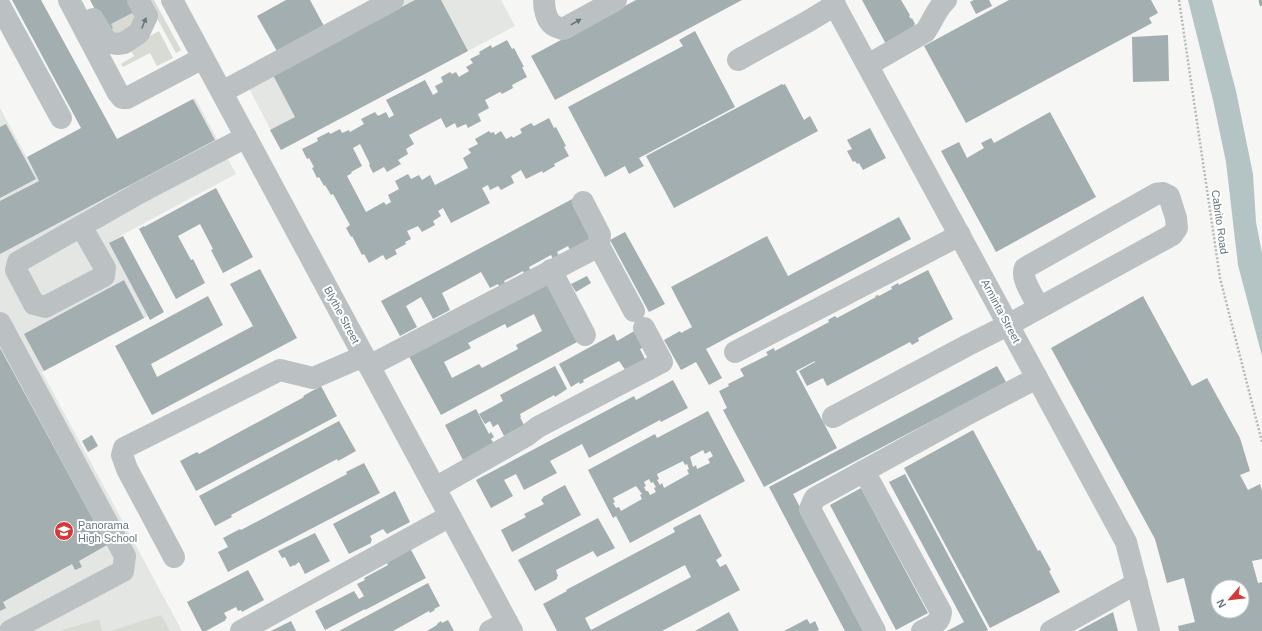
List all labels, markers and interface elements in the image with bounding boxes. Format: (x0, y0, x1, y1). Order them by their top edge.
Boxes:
one-way arrow (141, 18, 147, 29)
one-way arrow (570, 19, 582, 26)
street label: Cabrito Road (1210, 189, 1230, 255)
street label: Arminta Street (979, 277, 1023, 345)
street label: Blythe Street (322, 284, 362, 346)
place label: Panorama High School (78, 519, 137, 544)
school or university icon: Panorama High School (53, 520, 75, 542)
north arrow (1210, 579, 1250, 619)
text: N (1214, 597, 1228, 610)

